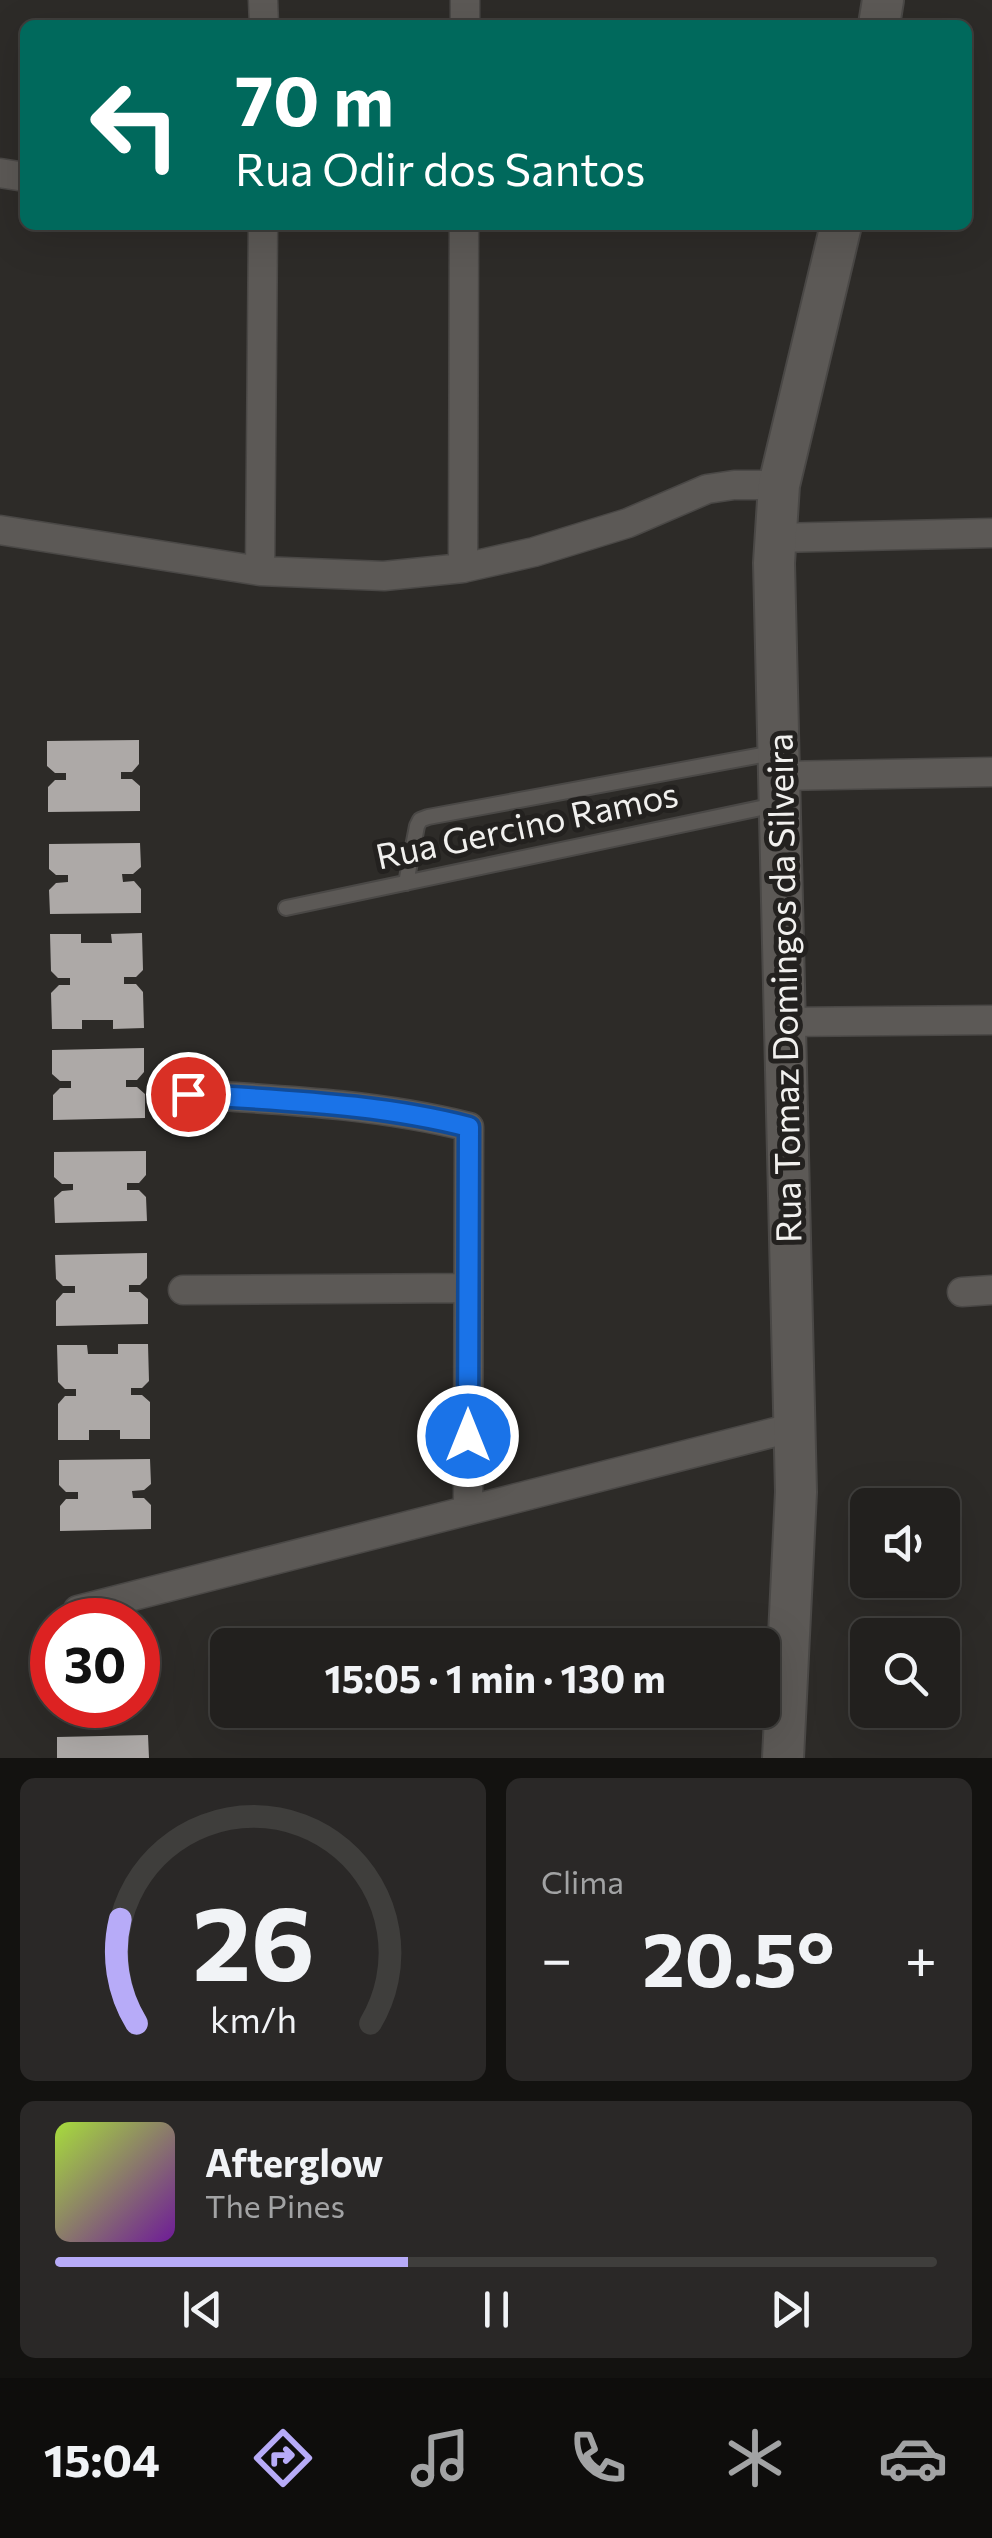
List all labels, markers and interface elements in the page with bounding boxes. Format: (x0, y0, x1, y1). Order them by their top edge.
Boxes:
text: 70 m (235, 55, 394, 140)
icon: left (70, 60, 200, 190)
text: Rua Odir dos Santos (235, 140, 645, 195)
street label: Rua Tomaz Domingos da Silveira (757, 733, 808, 1243)
street label: Rua Gercino Ramos (371, 771, 682, 877)
pin (146, 1052, 231, 1137)
icon: arrive (161, 1067, 216, 1122)
position arrow (416, 1384, 520, 1488)
map controls (850, 1488, 960, 1728)
button: sound (850, 1488, 960, 1598)
speed limit sign: 30 (30, 1598, 160, 1728)
button: search (850, 1618, 960, 1728)
text: 15:05 · 1 min · 130 m (324, 1654, 666, 1701)
text: Clima (541, 1861, 624, 1901)
text: 26 (192, 1875, 314, 2002)
text: 20.5° (642, 1911, 835, 2002)
text: − (541, 1923, 572, 1990)
text: + (905, 1923, 937, 1990)
text: km/h (210, 1997, 296, 2040)
text: Afterglow (205, 2138, 383, 2185)
text: The Pines (205, 2185, 345, 2225)
icon: previous (175, 2282, 230, 2337)
icon: pause (469, 2282, 524, 2337)
icon: next (763, 2282, 818, 2337)
icon: directions (248, 2423, 318, 2493)
icon: music (405, 2423, 475, 2493)
icon: phone (563, 2423, 633, 2493)
icon: climate (720, 2423, 790, 2493)
icon: car (878, 2423, 948, 2493)
text: 15:04 (44, 2431, 160, 2486)

